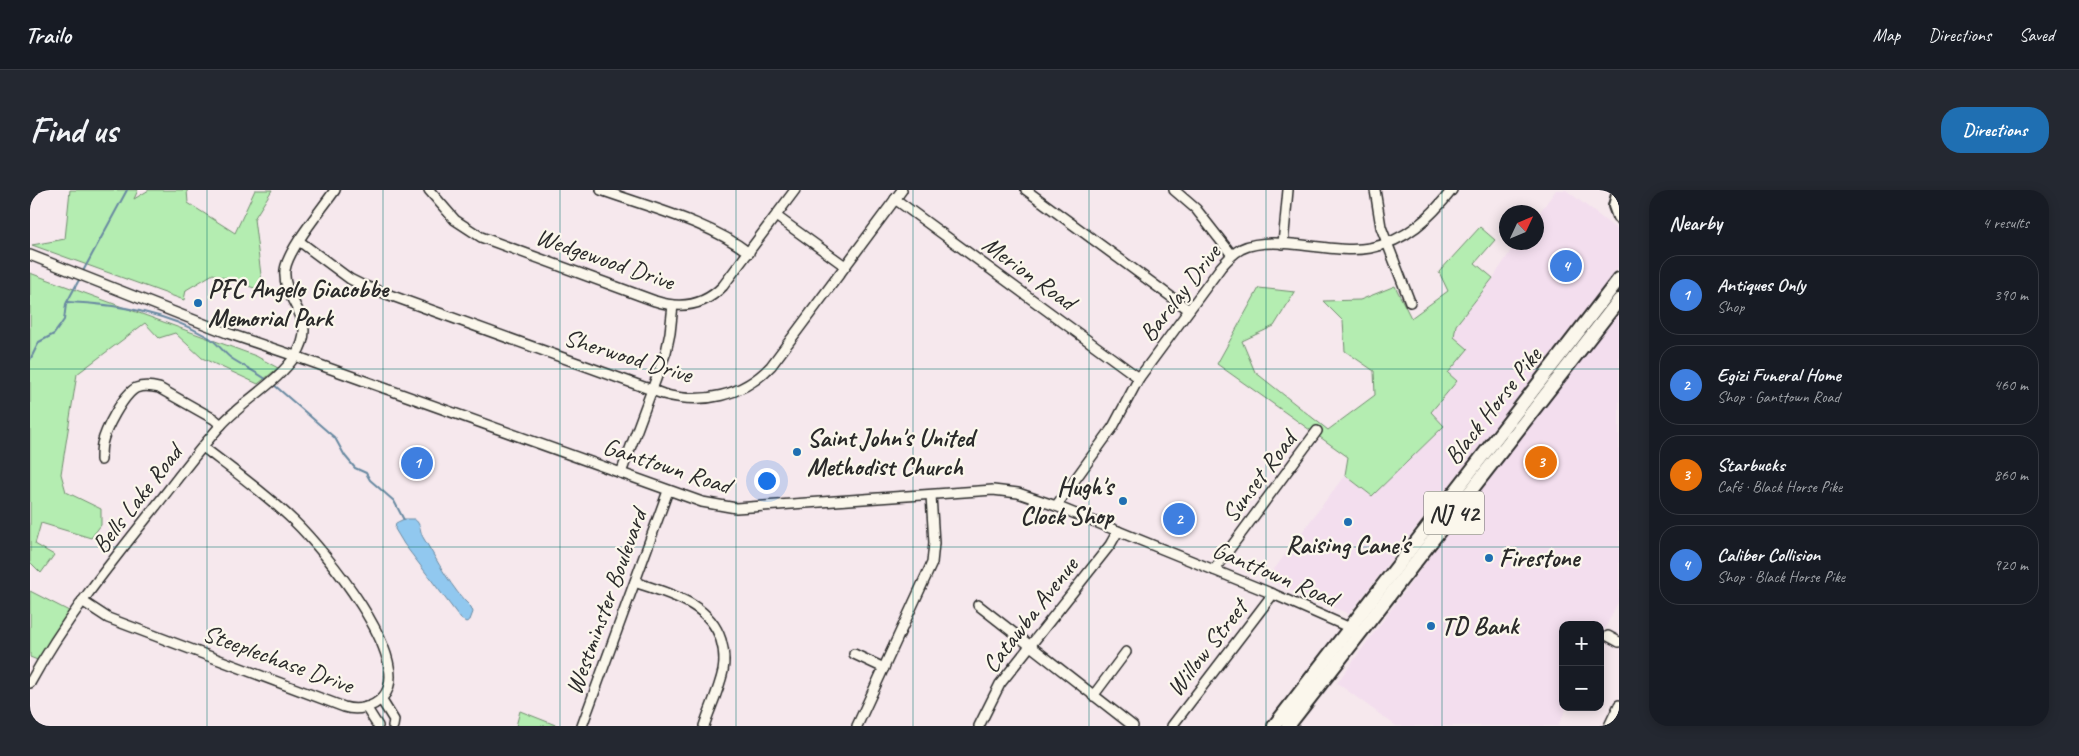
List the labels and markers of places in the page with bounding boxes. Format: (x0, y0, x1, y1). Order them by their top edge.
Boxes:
pin: 4 (1550, 247, 1582, 285)
place label: PFC Angelo Giacobbe Memorial Park (208, 273, 390, 334)
marker: PFC Angelo Giacobbe Memorial Park (192, 297, 204, 309)
place label: Saint John's United Methodist Church (807, 422, 978, 483)
pin: 3 (1525, 443, 1557, 481)
pin: 1 (401, 444, 433, 482)
marker: Saint John's United Methodist Church (791, 446, 803, 458)
place label: Hugh's Clock Shop (1020, 471, 1116, 532)
marker: Hugh's Clock Shop (1117, 495, 1129, 507)
pin: 2 (1163, 500, 1195, 538)
marker: Raising Cane's (1342, 516, 1354, 528)
place label: Raising Cane's (1286, 529, 1412, 561)
place label: Firestone (1499, 542, 1582, 574)
marker: Firestone (1483, 552, 1495, 564)
place label: TD Bank (1441, 610, 1521, 642)
marker: TD Bank (1425, 620, 1437, 632)

